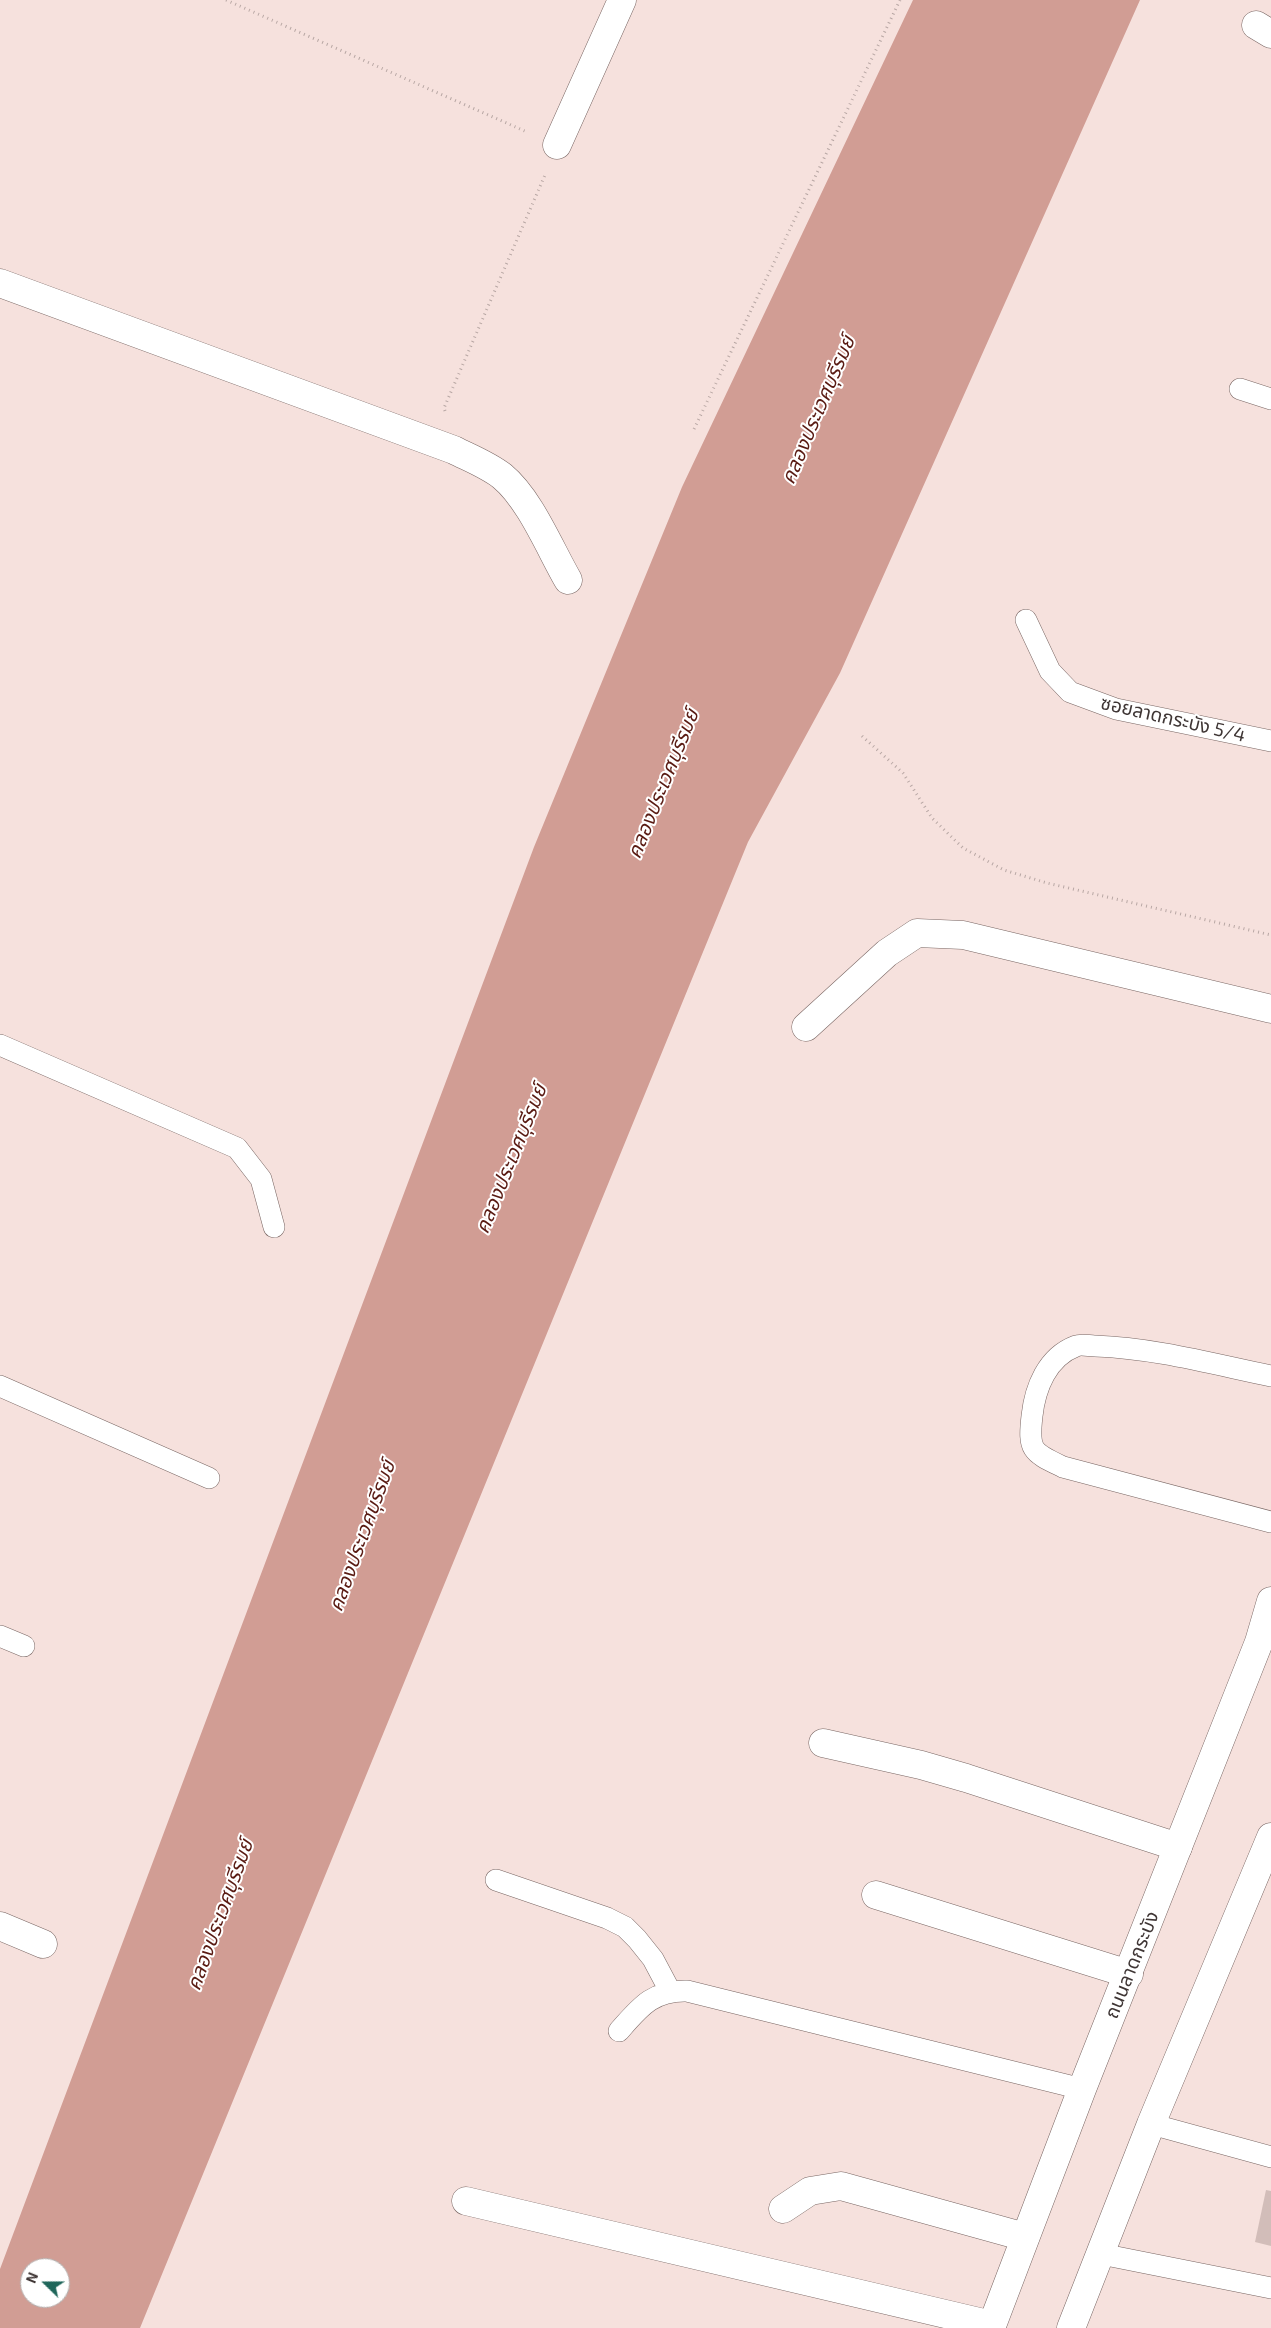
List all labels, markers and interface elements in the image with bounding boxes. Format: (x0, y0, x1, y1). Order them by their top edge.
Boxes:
water label: คลองประเวศบุรีรมย์ (776, 332, 860, 488)
street label: ซอยลาดกระบัง 5/4 (1098, 691, 1248, 747)
water label: คลองประเวศบุรีรมย์ (622, 706, 704, 862)
water label: คลองประเวศบุรีรมย์ (470, 1081, 552, 1237)
water label: คลองประเวศบุรีรมย์ (324, 1457, 400, 1615)
water label: คลองประเวศบุรีรมย์ (182, 1836, 258, 1994)
street label: ถนนลาดกระบัง (1100, 1908, 1164, 2022)
north arrow (20, 2258, 70, 2308)
text: N (22, 2270, 41, 2285)

